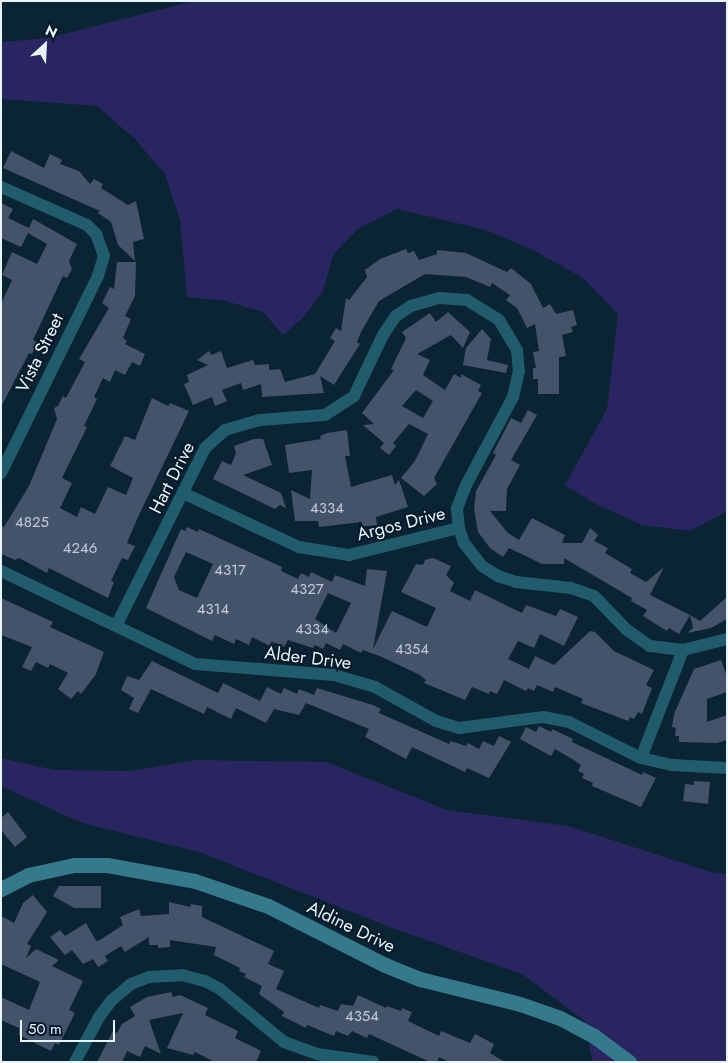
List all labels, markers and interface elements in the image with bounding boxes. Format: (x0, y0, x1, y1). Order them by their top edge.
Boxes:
north arrow (20, 20, 70, 70)
text: N (42, 20, 61, 43)
street label: Vista Street (12, 310, 68, 396)
street label: Hart Drive (145, 439, 199, 517)
house number: 4334 (310, 500, 344, 518)
street label: Argos Drive (354, 503, 448, 545)
house number: 4825 (15, 514, 49, 532)
house number: 4246 (63, 540, 97, 558)
house number: 4317 (214, 562, 246, 580)
house number: 4327 (290, 581, 324, 599)
house number: 4314 (197, 601, 229, 619)
house number: 4334 (295, 621, 329, 639)
house number: 4354 (395, 641, 429, 659)
street label: Alder Drive (263, 642, 353, 674)
street label: Aldine Drive (304, 896, 398, 958)
house number: 4354 (345, 1008, 379, 1026)
scale bar (22, 1010, 118, 1042)
text: 50 m (28, 1018, 62, 1040)

